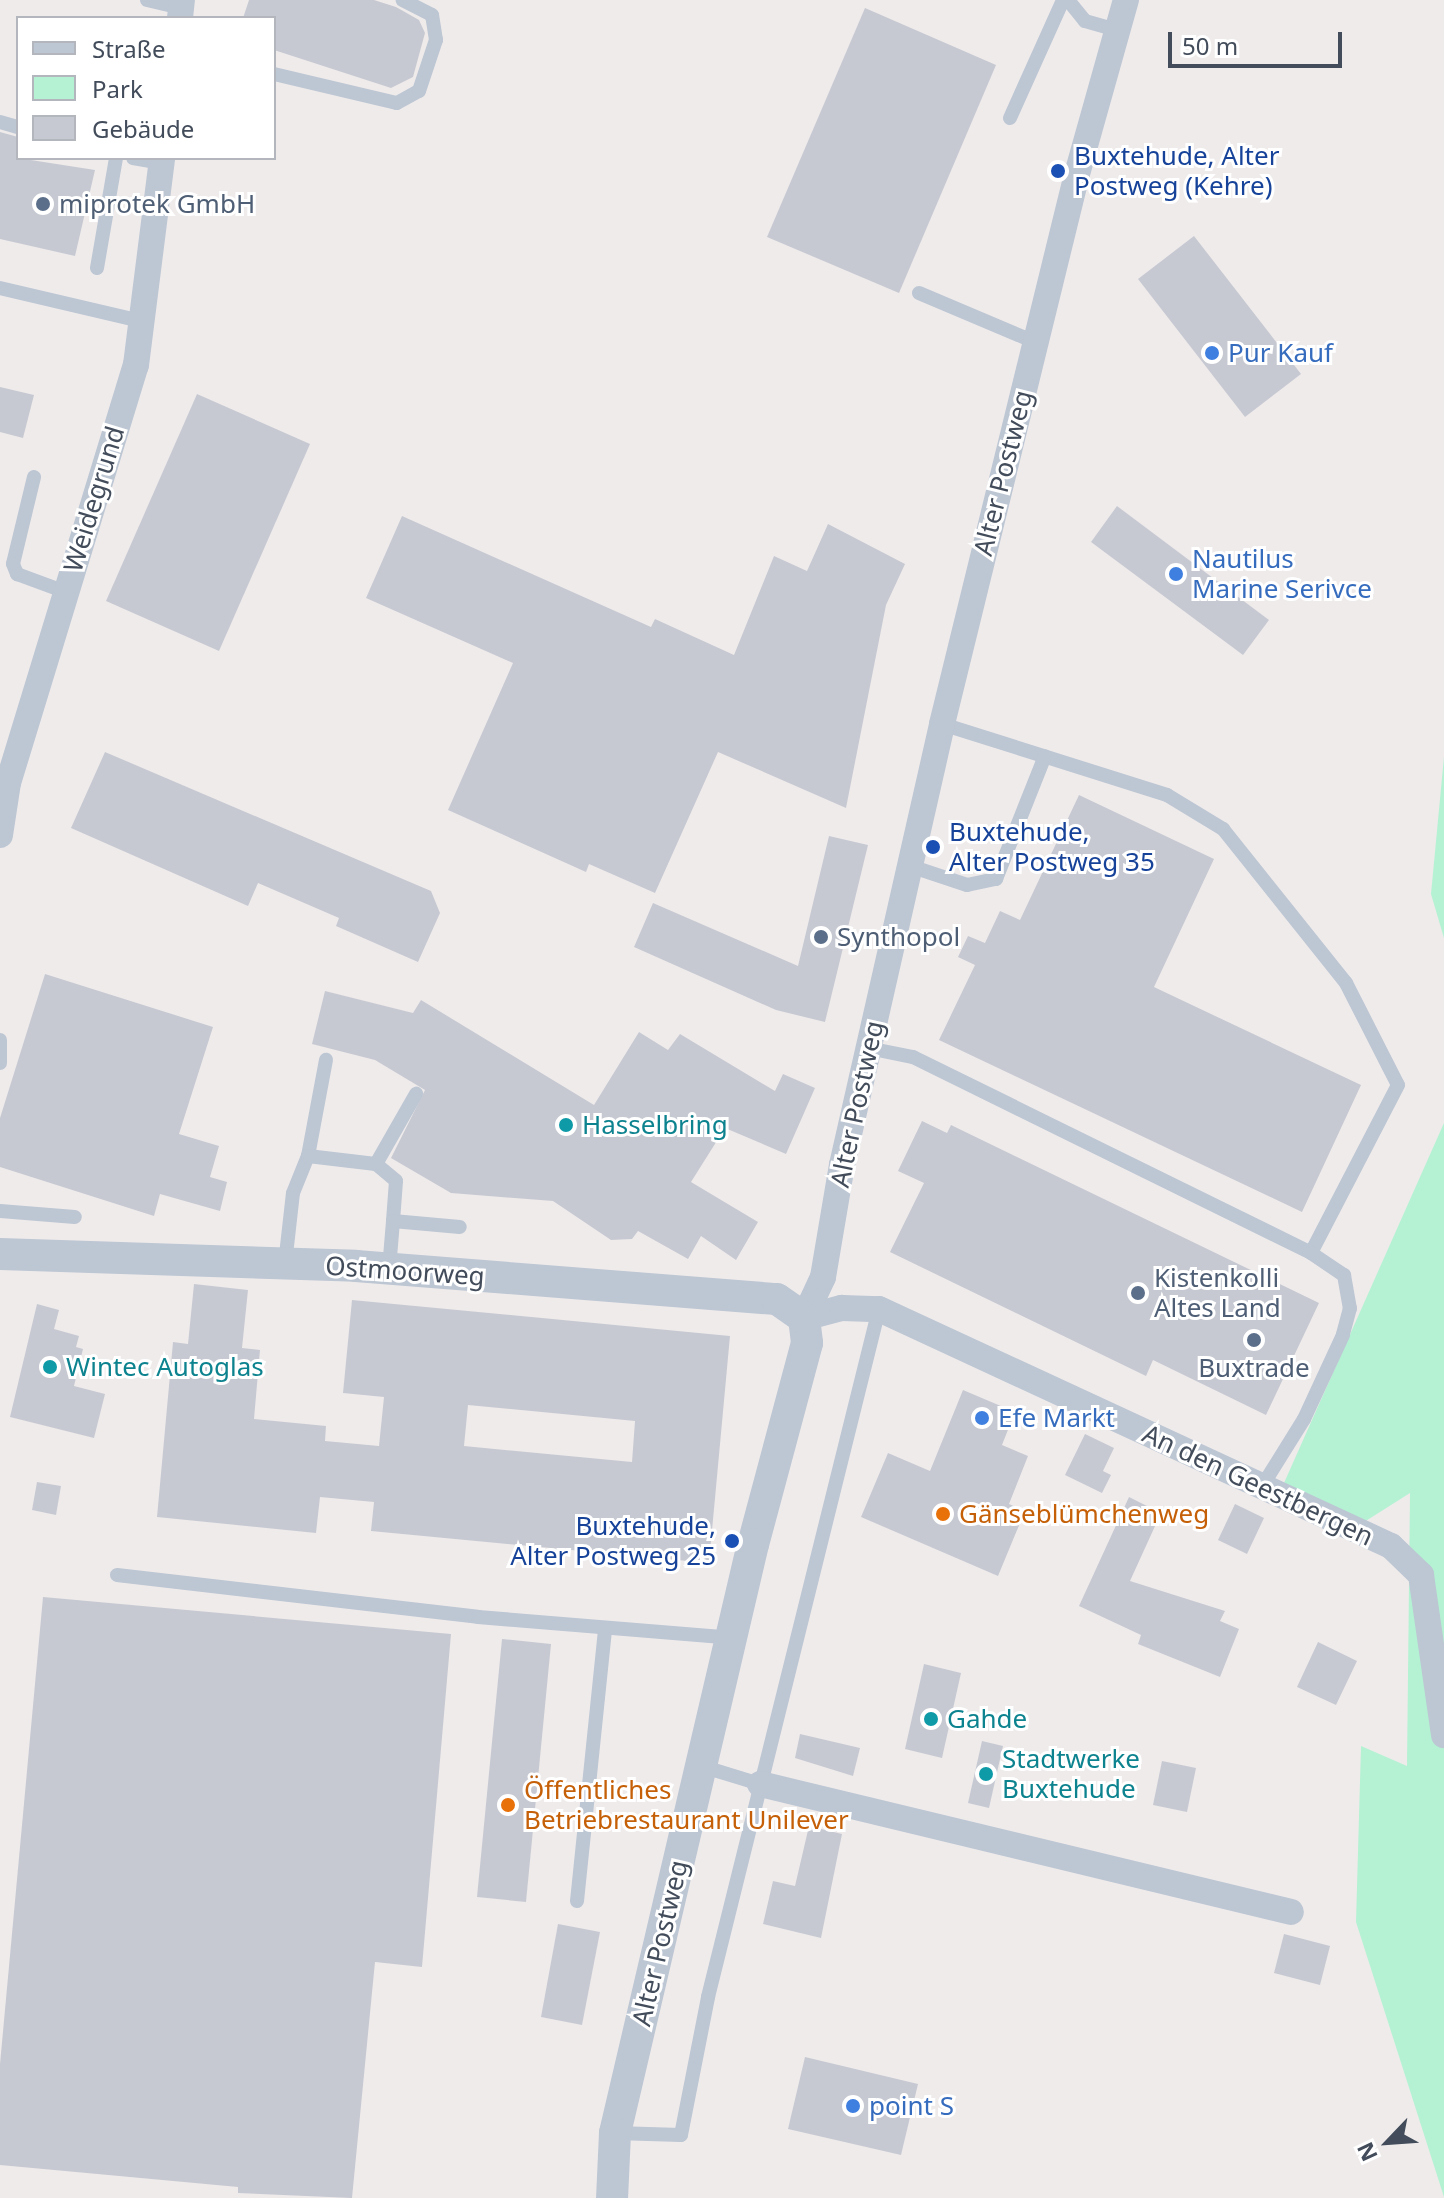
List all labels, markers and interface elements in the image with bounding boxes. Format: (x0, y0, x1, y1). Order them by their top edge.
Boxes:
legend (16, 16, 276, 160)
scale bar (1172, 16, 1346, 66)
text: 50 m (1182, 29, 1238, 62)
text: Straße (92, 32, 165, 65)
text: Park (92, 72, 143, 105)
text: Gebäude (92, 112, 194, 145)
place label: Buxtehude, Alter Postweg (Kehre) (1074, 140, 1279, 202)
marker: Buxtehude, Alter Postweg (Kehre) (1049, 162, 1067, 180)
place label: miprotek GmbH (59, 188, 255, 220)
marker: miprotek GmbH (34, 195, 52, 213)
place label: Pur Kauf (1228, 337, 1333, 369)
marker: Pur Kauf (1203, 344, 1221, 362)
street label: Alter Postweg (967, 387, 1039, 559)
street label: Weidegrund (57, 422, 131, 576)
place label: Nautilus Marine Serivce (1192, 543, 1372, 604)
marker: Nautilus Marine Serivce (1167, 565, 1185, 583)
place label: Buxtehude, Alter Postweg 35 (949, 816, 1155, 878)
marker: Buxtehude, Alter Postweg 35 (924, 838, 942, 856)
place label: Synthopol (837, 921, 960, 953)
marker: Synthopol (812, 928, 830, 946)
street label: Alter Postweg (824, 1018, 890, 1190)
place label: Hasselbring (582, 1109, 728, 1141)
marker: Hasselbring (557, 1116, 575, 1134)
street label: Ostmoorweg (324, 1250, 486, 1292)
place label: Kistenkolli Altes Land (1154, 1262, 1281, 1324)
marker: Kistenkolli Altes Land (1129, 1284, 1147, 1302)
marker: Buxtrade (1245, 1331, 1263, 1349)
place label: Wintec Autoglas (66, 1351, 264, 1383)
place label: Buxtrade (1198, 1352, 1310, 1384)
marker: Wintec Autoglas (41, 1358, 59, 1376)
place label: Efe Markt (998, 1402, 1115, 1434)
marker: Efe Markt (973, 1409, 991, 1427)
street label: An den Geestbergen (1138, 1418, 1378, 1552)
place label: Gänseblümchenweg (959, 1498, 1209, 1530)
marker: Gänseblümchenweg (934, 1505, 952, 1523)
place label: Buxtehude, Alter Postweg 25 (510, 1510, 716, 1572)
marker: Buxtehude, Alter Postweg 25 (723, 1532, 741, 1550)
place label: Gahde (947, 1703, 1027, 1735)
marker: Gahde (922, 1710, 940, 1728)
place label: Stadtwerke Buxtehude (1002, 1743, 1140, 1804)
marker: Stadtwerke Buxtehude (977, 1765, 995, 1783)
place label: Öffentliches Betriebrestaurant Unilever (524, 1774, 849, 1836)
marker: Öffentliches Betriebrestaurant Unilever (499, 1796, 517, 1814)
street label: Alter Postweg (626, 1857, 694, 2029)
place label: point S (869, 2090, 954, 2122)
marker: point S (844, 2097, 862, 2115)
north arrow (1348, 2102, 1428, 2182)
text: N (1349, 2138, 1384, 2167)

